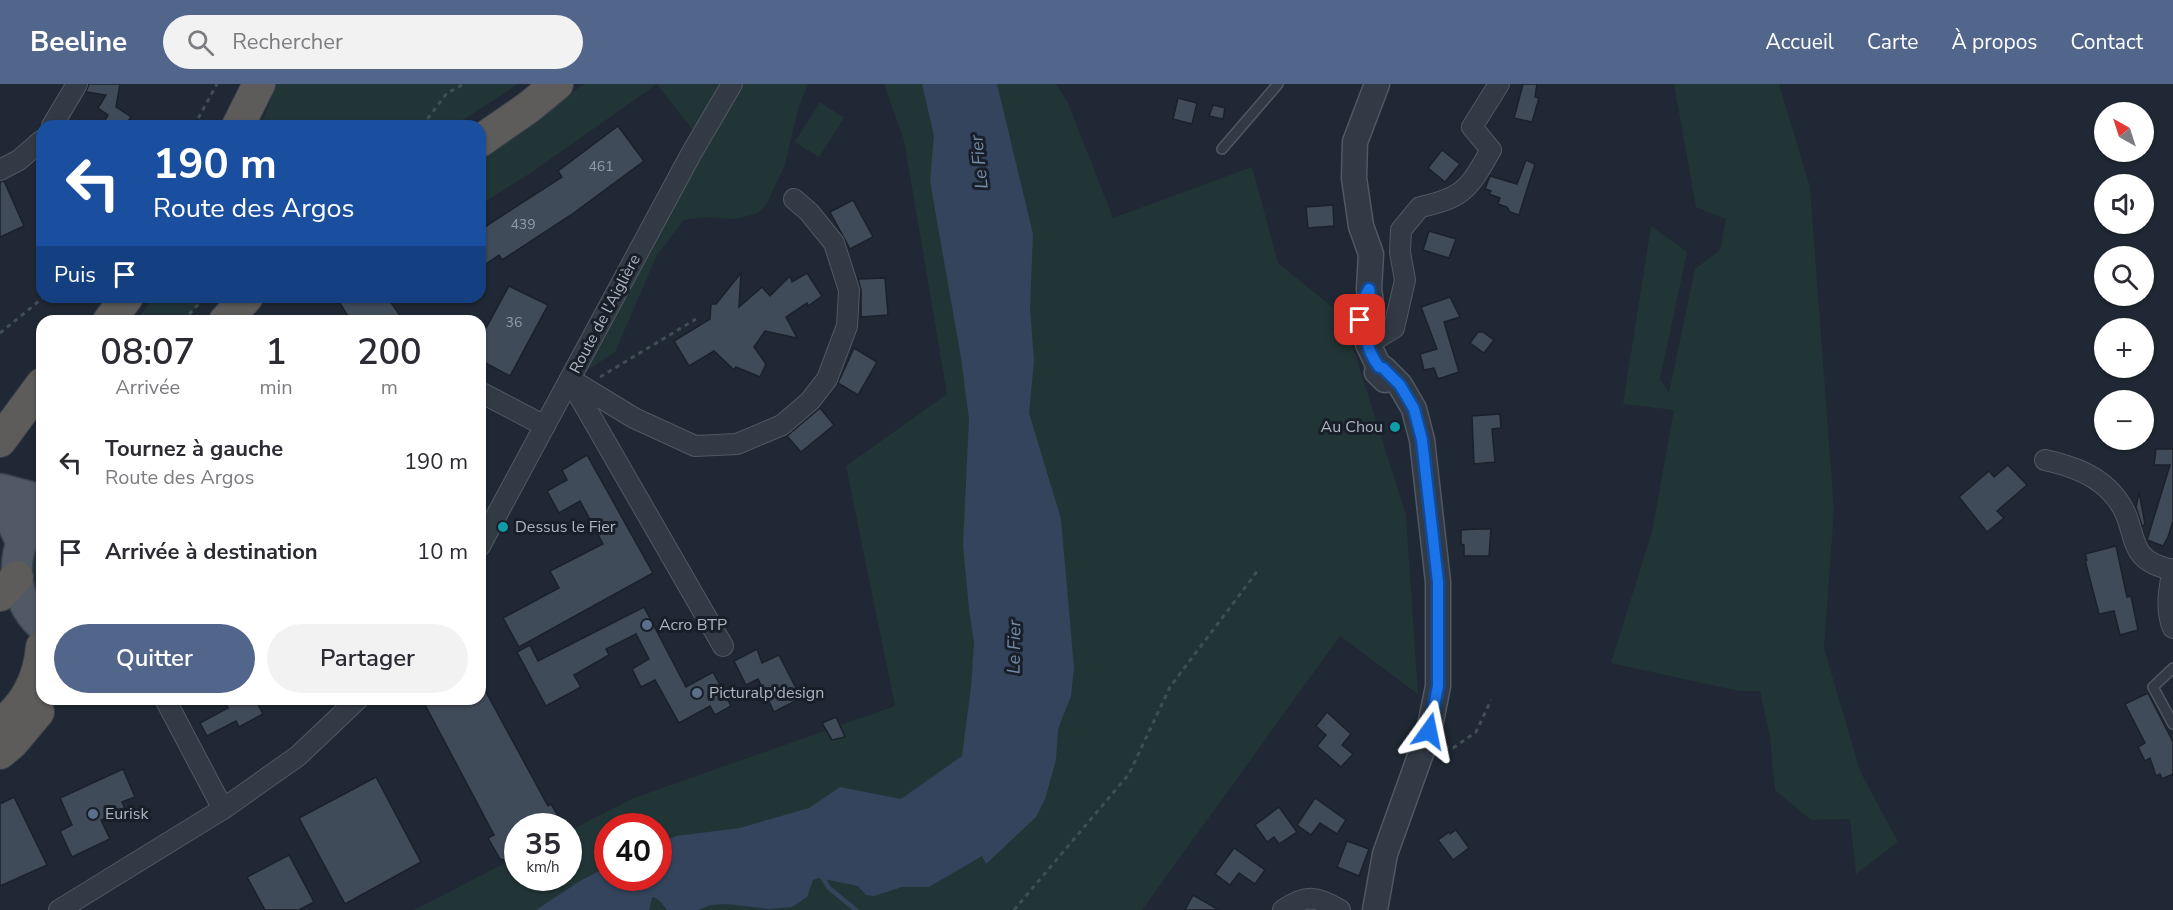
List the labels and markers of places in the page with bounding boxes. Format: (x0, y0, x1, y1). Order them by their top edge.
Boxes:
pin (1334, 294, 1385, 345)
place label: Au Chou (1321, 416, 1383, 438)
marker: Au Chou (1388, 420, 1402, 434)
place label: Dessus le Fier (515, 516, 616, 538)
marker: Dessus le Fier (496, 520, 510, 534)
place label: Acro BTP (659, 614, 727, 636)
marker: Acro BTP (640, 618, 654, 632)
place label: Picturalp'design (709, 682, 824, 704)
marker: Picturalp'design (690, 686, 704, 700)
place label: Eurisk (105, 803, 149, 825)
marker: Eurisk (86, 807, 100, 821)

